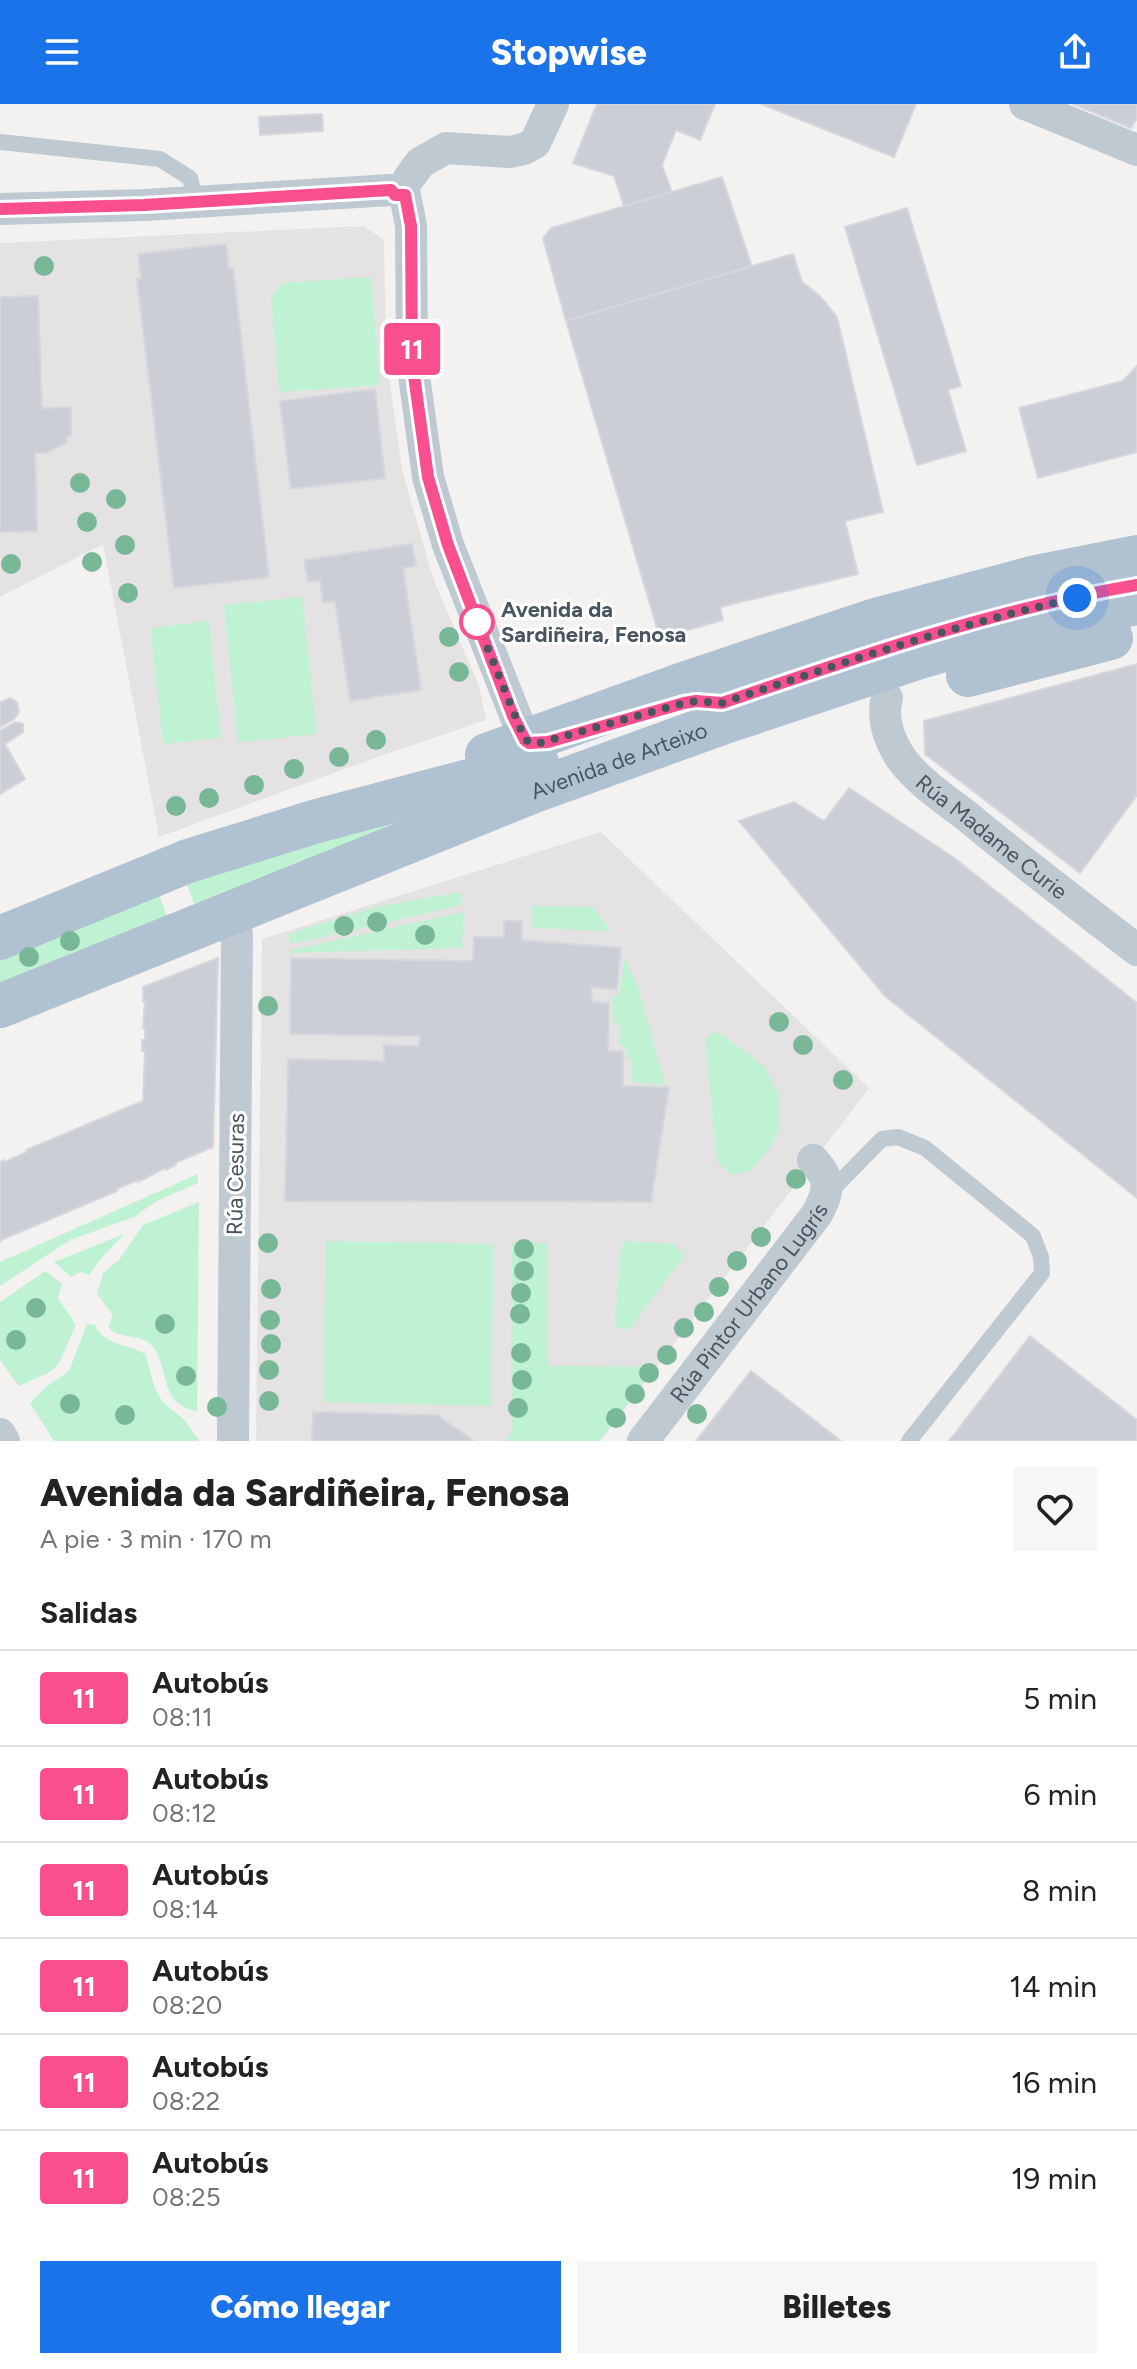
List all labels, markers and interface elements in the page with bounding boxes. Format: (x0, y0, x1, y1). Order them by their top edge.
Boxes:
icon: menu (40, 30, 84, 74)
icon: share (1053, 30, 1097, 74)
text: Stopwise (490, 31, 647, 74)
line badge: 11 (376, 323, 448, 375)
text: 11 (400, 332, 424, 366)
your location (1057, 578, 1097, 618)
place label: Avenida da Sardiñeira, Fenosa (501, 596, 686, 648)
marker: Avenida da Sardiñeira, Fenosa (460, 605, 494, 639)
street label: Avenida de Arteixo (527, 716, 711, 805)
street label: Rúa Madame Curie (910, 769, 1073, 905)
street label: Rúa Cesuras (221, 1113, 250, 1235)
street label: Rúa Pintor Urbano Lugrís (664, 1199, 834, 1408)
button: heart (1013, 1467, 1097, 1551)
text: Avenida da Sardiñeira, Fenosa (40, 1470, 570, 1516)
text: A pie · 3 min · 170 m (40, 1523, 272, 1555)
text: Salidas (40, 1594, 137, 1631)
text: Autobús (152, 1664, 269, 1701)
text: 5 min (1023, 1680, 1097, 1717)
text: 11 (72, 1681, 96, 1715)
text: 08:11 (152, 1701, 213, 1733)
text: Autobús (152, 1760, 269, 1797)
text: 6 min (1023, 1776, 1097, 1813)
text: 11 (72, 1777, 96, 1811)
text: 08:12 (152, 1797, 216, 1829)
text: Autobús (152, 1856, 269, 1893)
text: 8 min (1022, 1872, 1097, 1909)
text: 11 (72, 1873, 96, 1907)
text: 08:14 (152, 1893, 218, 1925)
text: Autobús (152, 1952, 269, 1989)
text: 14 min (1009, 1968, 1097, 2005)
text: 11 (72, 1969, 96, 2003)
text: 08:20 (152, 1989, 222, 2021)
text: Autobús (152, 2048, 269, 2085)
text: 16 min (1011, 2064, 1097, 2101)
text: 11 (72, 2065, 96, 2099)
text: 08:22 (152, 2085, 220, 2117)
text: Autobús (152, 2144, 269, 2181)
text: 19 min (1011, 2160, 1097, 2197)
text: 11 (72, 2161, 96, 2195)
text: 08:25 (152, 2181, 221, 2213)
button: Cómo llegar (40, 2261, 561, 2353)
button: Billetes (577, 2261, 1097, 2353)

